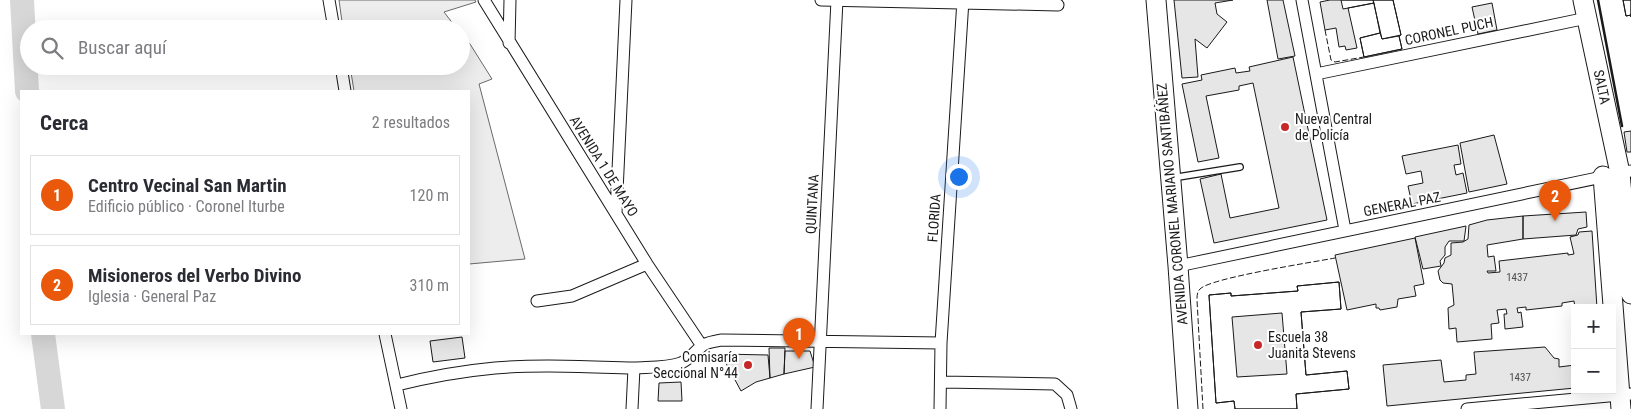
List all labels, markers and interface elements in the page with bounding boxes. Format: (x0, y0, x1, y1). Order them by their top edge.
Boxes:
street label: CORONEL PUCH (1403, 14, 1495, 48)
search box (20, 20, 470, 75)
icon: search (38, 34, 66, 62)
text: Buscar aquí (78, 36, 167, 59)
street label: SALTA (1591, 68, 1613, 106)
street label: AVENIDA CORONEL MARIANO SANTIBÁÑEZ (1152, 82, 1191, 326)
text: Cerca (40, 111, 88, 135)
place label: Nueva Central de Policía (1295, 111, 1372, 143)
text: 2 resultados (372, 113, 450, 132)
street label: AVENIDA 1 DE MAYO (567, 113, 641, 219)
marker: Nueva Central de Policía (1279, 121, 1291, 133)
your location (946, 164, 972, 190)
text: Centro Vecinal San Martin (88, 174, 287, 197)
street label: QUINTANA (802, 174, 822, 234)
pin: 2 (1539, 180, 1571, 221)
text: 1 (53, 186, 61, 205)
text: 120 m (410, 186, 449, 205)
street label: GENERAL PAZ (1362, 189, 1442, 219)
street label: FLORIDA (924, 193, 944, 243)
text: Edificio público · Coronel Iturbe (88, 197, 285, 216)
text: Misioneros del Verbo Divino (88, 264, 301, 287)
house number: 1437 (1506, 271, 1528, 284)
text: 2 (53, 276, 61, 295)
text: 310 m (410, 276, 449, 295)
text: Iglesia · General Paz (88, 287, 216, 306)
map controls (1571, 304, 1616, 394)
button: + (1571, 304, 1616, 349)
pin: 1 (783, 318, 815, 359)
place label: Escuela 38 Juanita Stevens (1268, 329, 1356, 361)
marker: Escuela 38 Juanita Stevens (1252, 339, 1264, 351)
place label: Comisaría Seccional N°44 (653, 349, 738, 381)
button: − (1571, 349, 1616, 394)
marker: Comisaría Seccional N°44 (742, 359, 754, 371)
house number: 1437 (1509, 371, 1531, 384)

